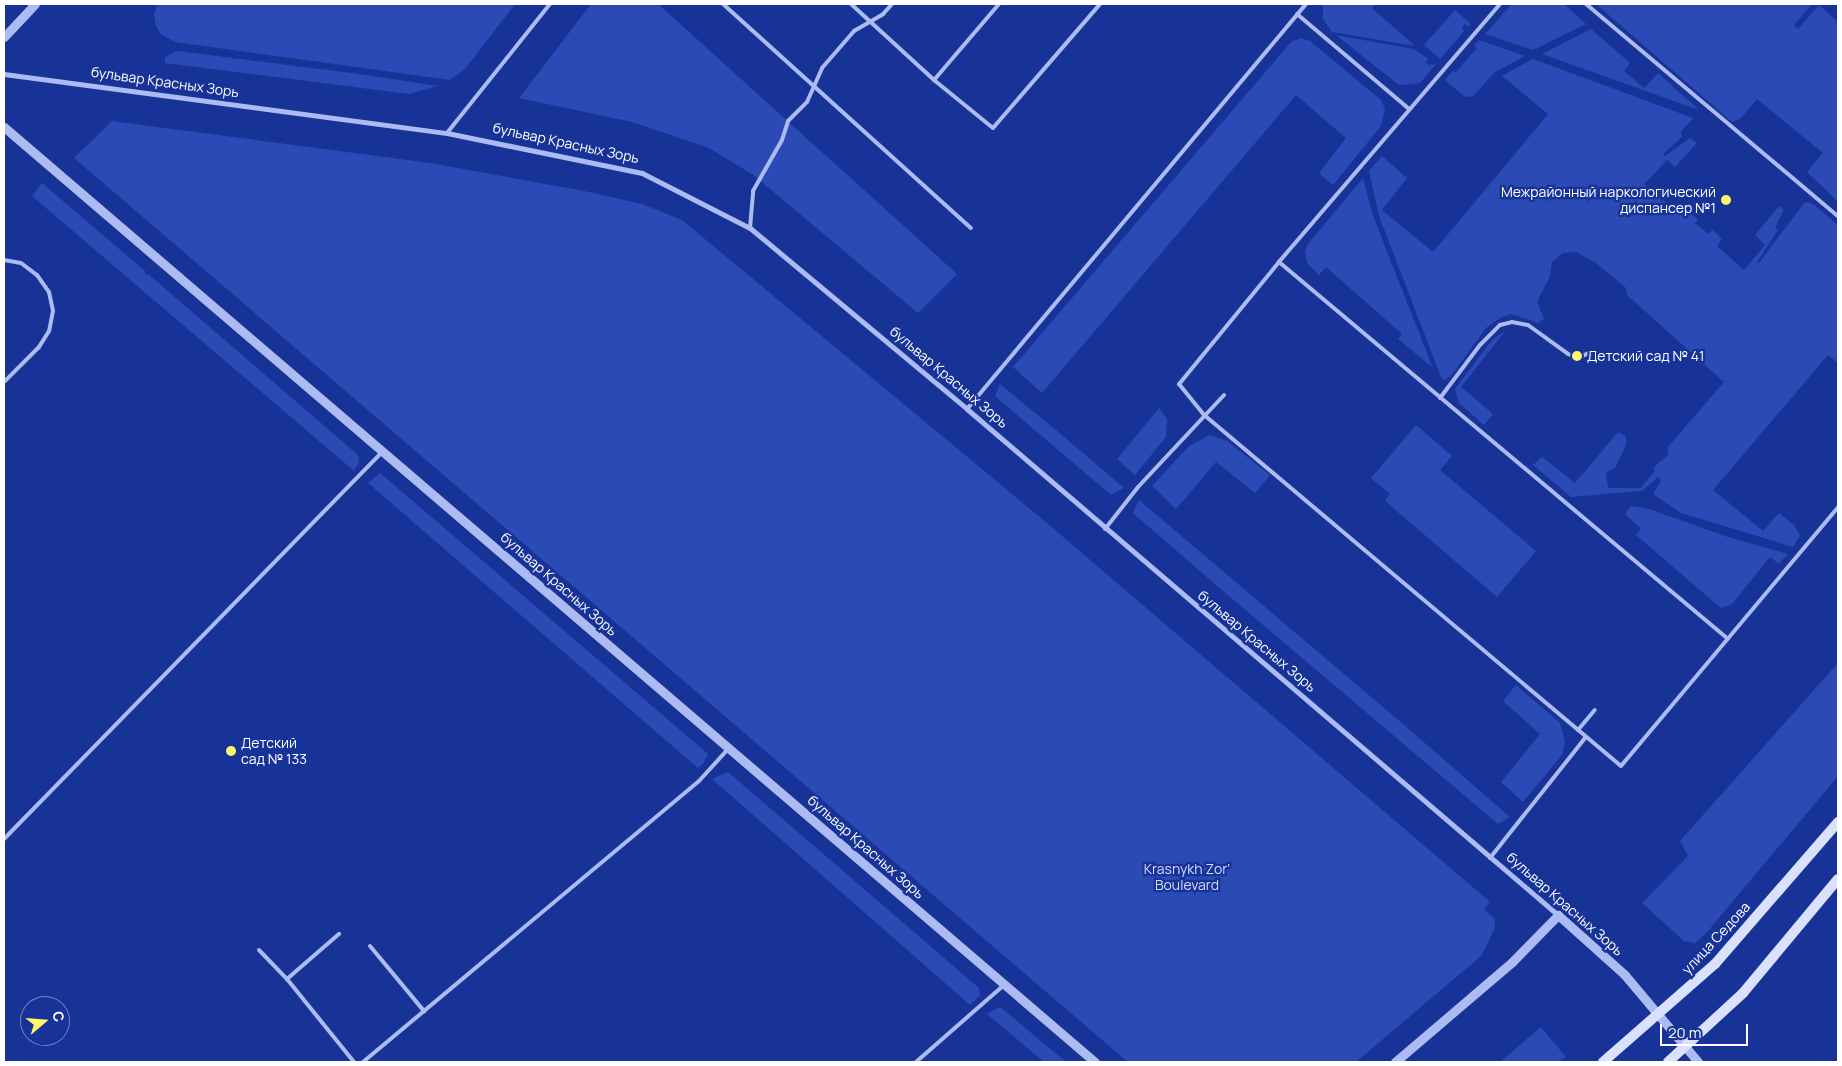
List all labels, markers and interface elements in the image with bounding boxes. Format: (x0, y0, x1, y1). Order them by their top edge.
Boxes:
street label: бульвар Красных Зорь (90, 63, 240, 101)
street label: бульвар Красных Зорь (491, 119, 641, 167)
place label: Межрайонный наркологический диспансер №1 (1501, 184, 1716, 216)
marker: Межрайонный наркологический диспансер №1 (1720, 194, 1732, 206)
street label: бульвар Красных Зорь (887, 323, 1011, 431)
place label: Детский сад № 41 (1587, 348, 1704, 364)
marker: Детский сад № 41 (1571, 350, 1583, 362)
street label: бульвар Красных Зорь (497, 529, 621, 639)
street label: бульвар Красных Зорь (1195, 587, 1319, 695)
place label: Детский сад № 133 (241, 735, 307, 768)
marker: Детский сад № 133 (225, 745, 237, 757)
street label: бульвар Красных Зорь (804, 792, 928, 902)
street label: бульвар Красных Зорь (1503, 849, 1627, 959)
park label: Krasnykh Zor' Boulevard (1144, 861, 1230, 894)
street label: улица Седова (1678, 898, 1754, 978)
north arrow (20, 996, 70, 1046)
text: С (48, 1009, 69, 1024)
scale bar (1662, 1014, 1750, 1046)
text: 20 m (1668, 1022, 1701, 1043)

